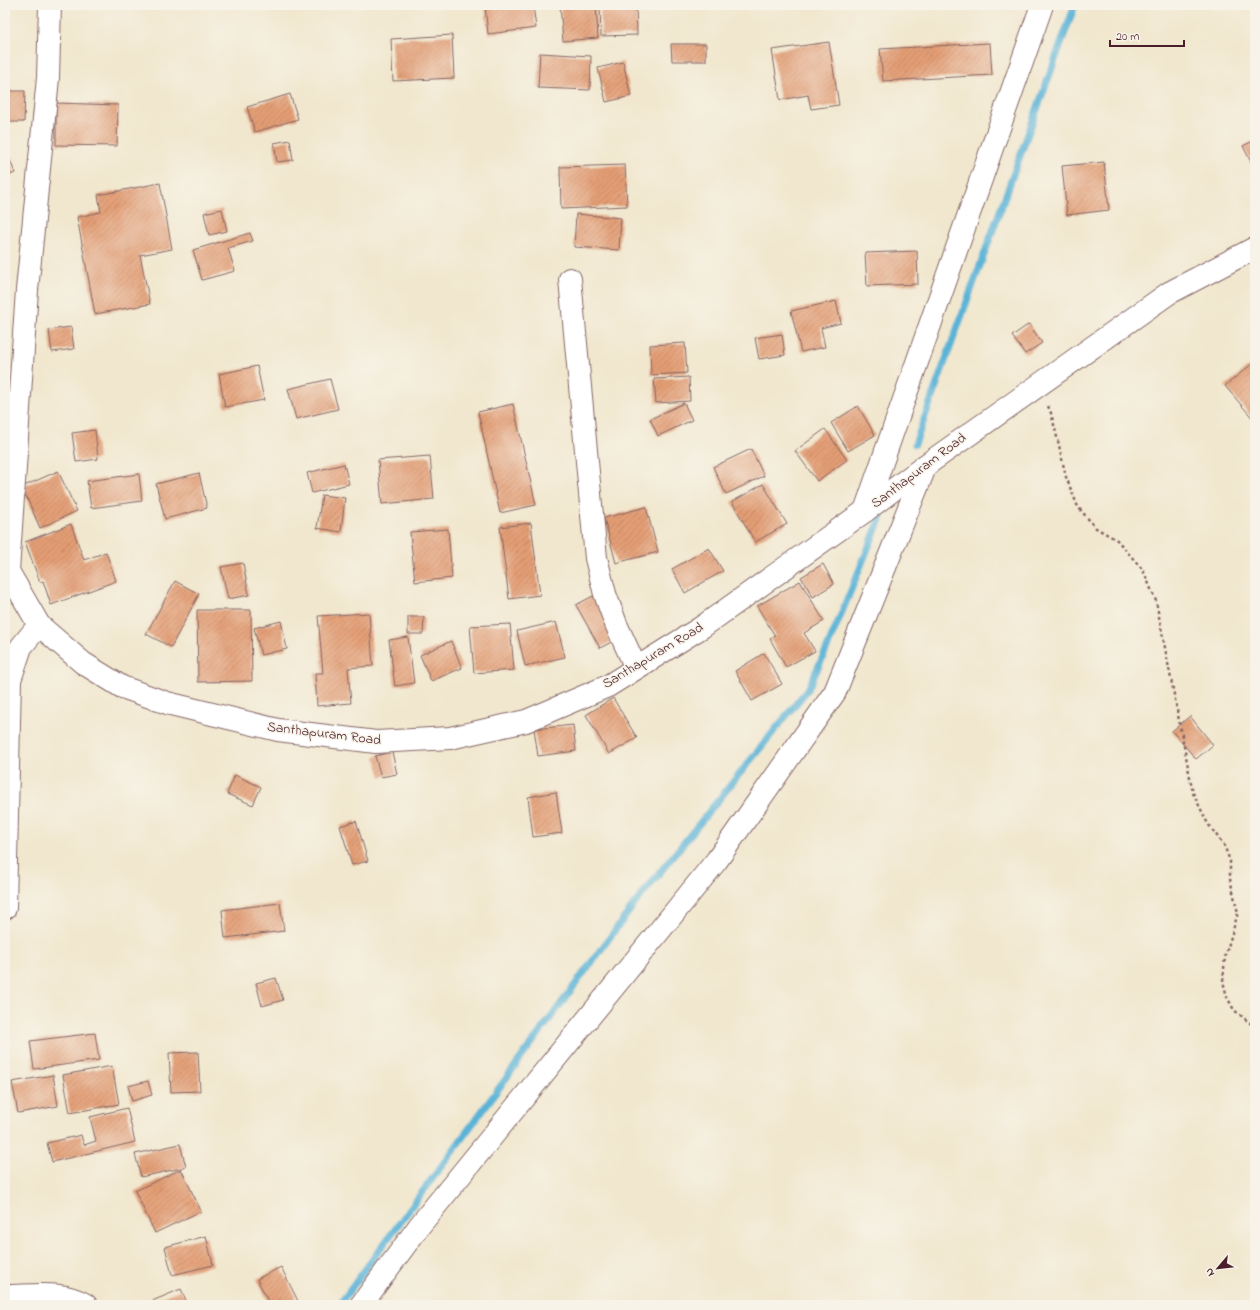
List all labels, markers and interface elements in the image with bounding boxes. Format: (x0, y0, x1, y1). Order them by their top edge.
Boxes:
scale bar (1110, 22, 1184, 48)
text: 20 m (1116, 28, 1139, 46)
street label: Santhapuram Road (867, 428, 971, 514)
street label: Santhapuram Road (598, 617, 708, 695)
street label: Santhapuram Road (266, 717, 382, 751)
north arrow (1198, 1248, 1238, 1288)
text: N (1201, 1265, 1219, 1279)

